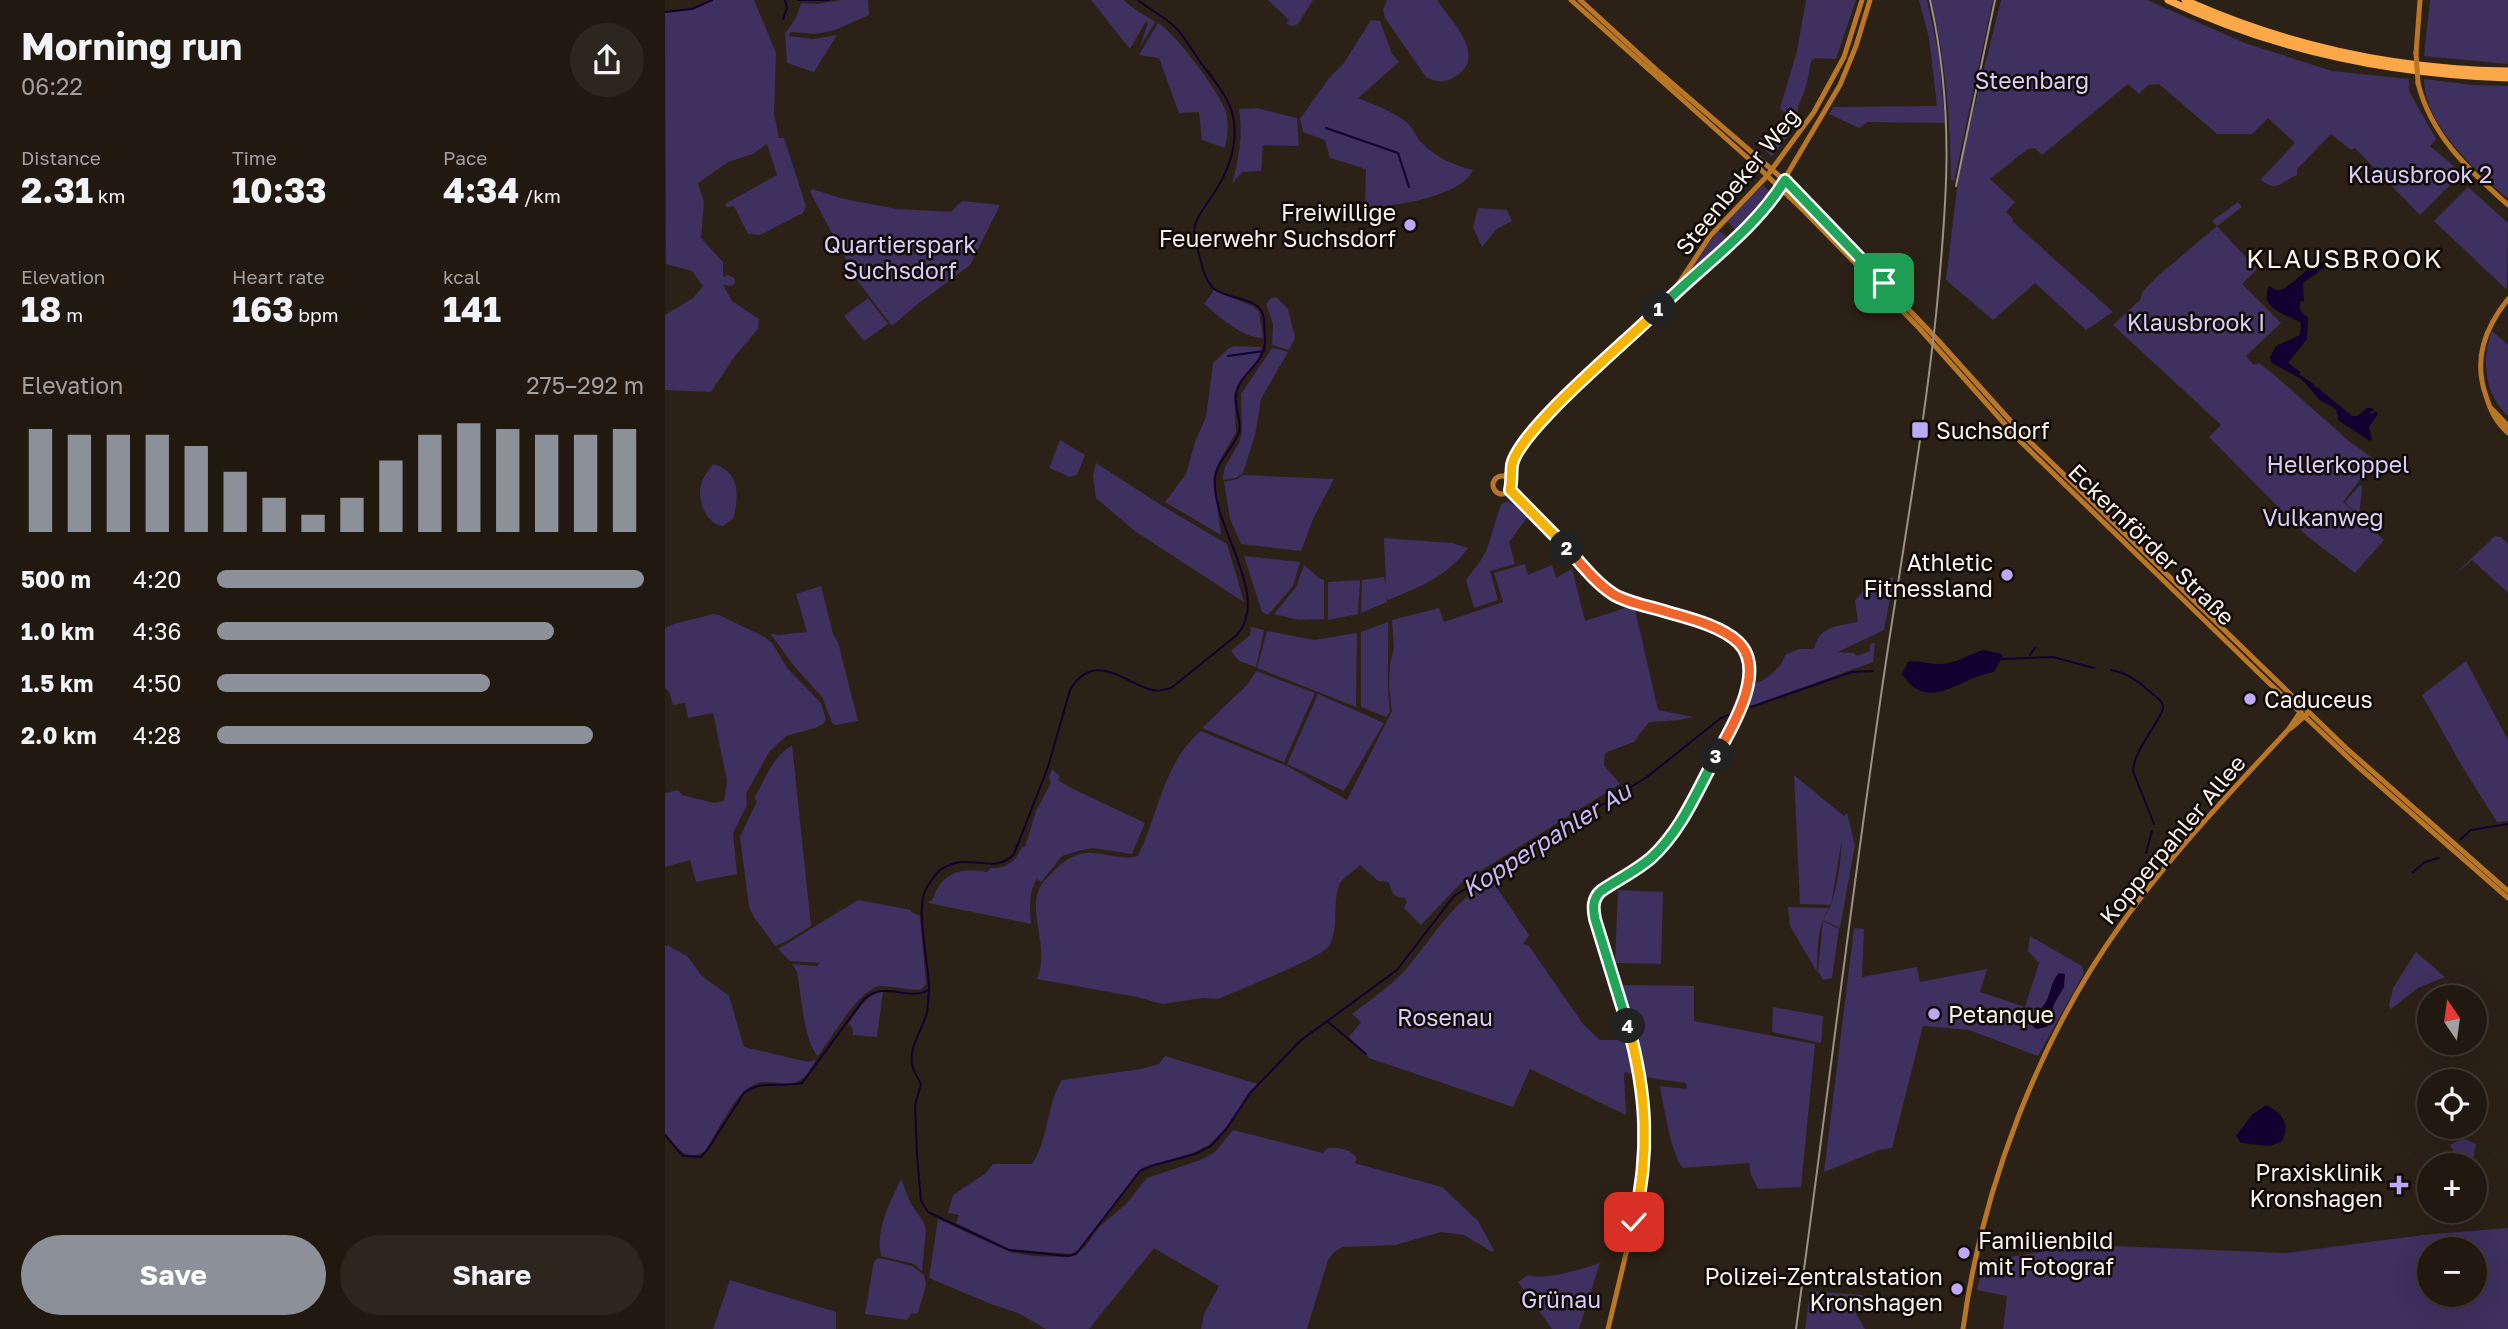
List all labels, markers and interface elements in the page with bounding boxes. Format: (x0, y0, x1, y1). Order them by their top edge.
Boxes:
text: Morning run (21, 23, 242, 68)
button: share (570, 23, 644, 97)
park label: Steenbarg (1975, 66, 2089, 94)
text: 06:22 (21, 72, 83, 100)
street label: Steenbeker Weg (1669, 102, 1805, 260)
text: Distance (21, 146, 101, 169)
text: Time (232, 146, 277, 169)
text: Pace (443, 146, 487, 169)
park label: Klausbrook 2 (2348, 160, 2492, 188)
text: 2.31 (21, 169, 93, 211)
text: 10:33 (232, 169, 327, 211)
text: 4:34 (443, 169, 519, 211)
text: km (93, 184, 125, 207)
text: /km (519, 184, 561, 207)
place label: Freiwillige Feuerwehr Suchsdorf (1159, 198, 1396, 252)
marker: Freiwillige Feuerwehr Suchsdorf (1402, 217, 1418, 233)
park label: Quartierspark Suchsdorf (824, 230, 976, 284)
district label: KLAUSBROOK (2246, 243, 2444, 274)
pin (1854, 253, 1914, 313)
icon: arrive (1865, 264, 1903, 302)
text: Elevation (21, 265, 106, 288)
text: Heart rate (232, 265, 325, 288)
text: kcal (443, 265, 481, 288)
text: 18 (21, 288, 61, 330)
text: 163 (232, 288, 294, 330)
text: 141 (443, 288, 501, 330)
pin: 1 (1641, 292, 1677, 326)
text: 1 (1654, 297, 1663, 320)
text: m (61, 303, 83, 326)
text: bpm (294, 303, 339, 326)
park label: Klausbrook I (2127, 308, 2265, 336)
text: Elevation (21, 371, 123, 399)
text: 275–292 m (526, 371, 644, 399)
place label: Suchsdorf (1936, 416, 2049, 444)
marker: Suchsdorf (1910, 420, 1930, 440)
park label: Hellerkoppel (2267, 450, 2409, 478)
street label: Eckernförder Straße (2063, 457, 2241, 631)
park label: Vulkanweg (2262, 503, 2384, 531)
pin: 2 (1549, 530, 1585, 566)
text: 2 (1561, 536, 1572, 559)
place label: Athletic Fitnessland (1863, 548, 1993, 602)
text: 500 m (21, 565, 91, 593)
text: 4:20 (133, 565, 182, 593)
marker: Athletic Fitnessland (1999, 567, 2015, 583)
text: 1.0 km (21, 617, 94, 645)
text: 4:36 (133, 617, 181, 645)
text: 1.5 km (21, 669, 93, 697)
text: 4:50 (133, 669, 182, 697)
place label: Caduceus (2264, 685, 2373, 713)
marker: Caduceus (2242, 691, 2258, 707)
text: 2.0 km (21, 721, 97, 749)
text: 4:28 (133, 721, 181, 749)
pin: 3 (1699, 738, 1733, 774)
text: 3 (1710, 744, 1721, 767)
street label: Kopperpahler Allee (2093, 749, 2251, 929)
water label: Kopperpahler Au (1456, 775, 1637, 902)
north arrow (2417, 985, 2487, 1055)
map controls (2417, 985, 2487, 1307)
place label: Petanque (1948, 1000, 2054, 1028)
park label: Rosenau (1397, 1003, 1493, 1031)
marker: Petanque (1926, 1006, 1942, 1022)
pin: 4 (1611, 1009, 1646, 1044)
text: 4 (1622, 1014, 1633, 1037)
button: locate (2417, 1069, 2487, 1139)
button: + (2417, 1153, 2487, 1223)
place label: Praxisklinik Kronshagen (2249, 1158, 2383, 1212)
marker: Praxisklinik Kronshagen (2389, 1175, 2409, 1195)
pin (1604, 1192, 1664, 1252)
icon: check (1615, 1203, 1653, 1241)
place label: Familienbild mit Fotograf (1978, 1226, 2114, 1280)
button: Save (21, 1235, 326, 1315)
button: Share (340, 1235, 644, 1315)
button: − (2417, 1237, 2487, 1307)
marker: Familienbild mit Fotograf (1956, 1245, 1972, 1261)
place label: Polizei-Zentralstation Kronshagen (1705, 1262, 1943, 1316)
marker: Polizei-Zentralstation Kronshagen (1949, 1281, 1965, 1297)
park label: Grünau (1521, 1285, 1601, 1313)

